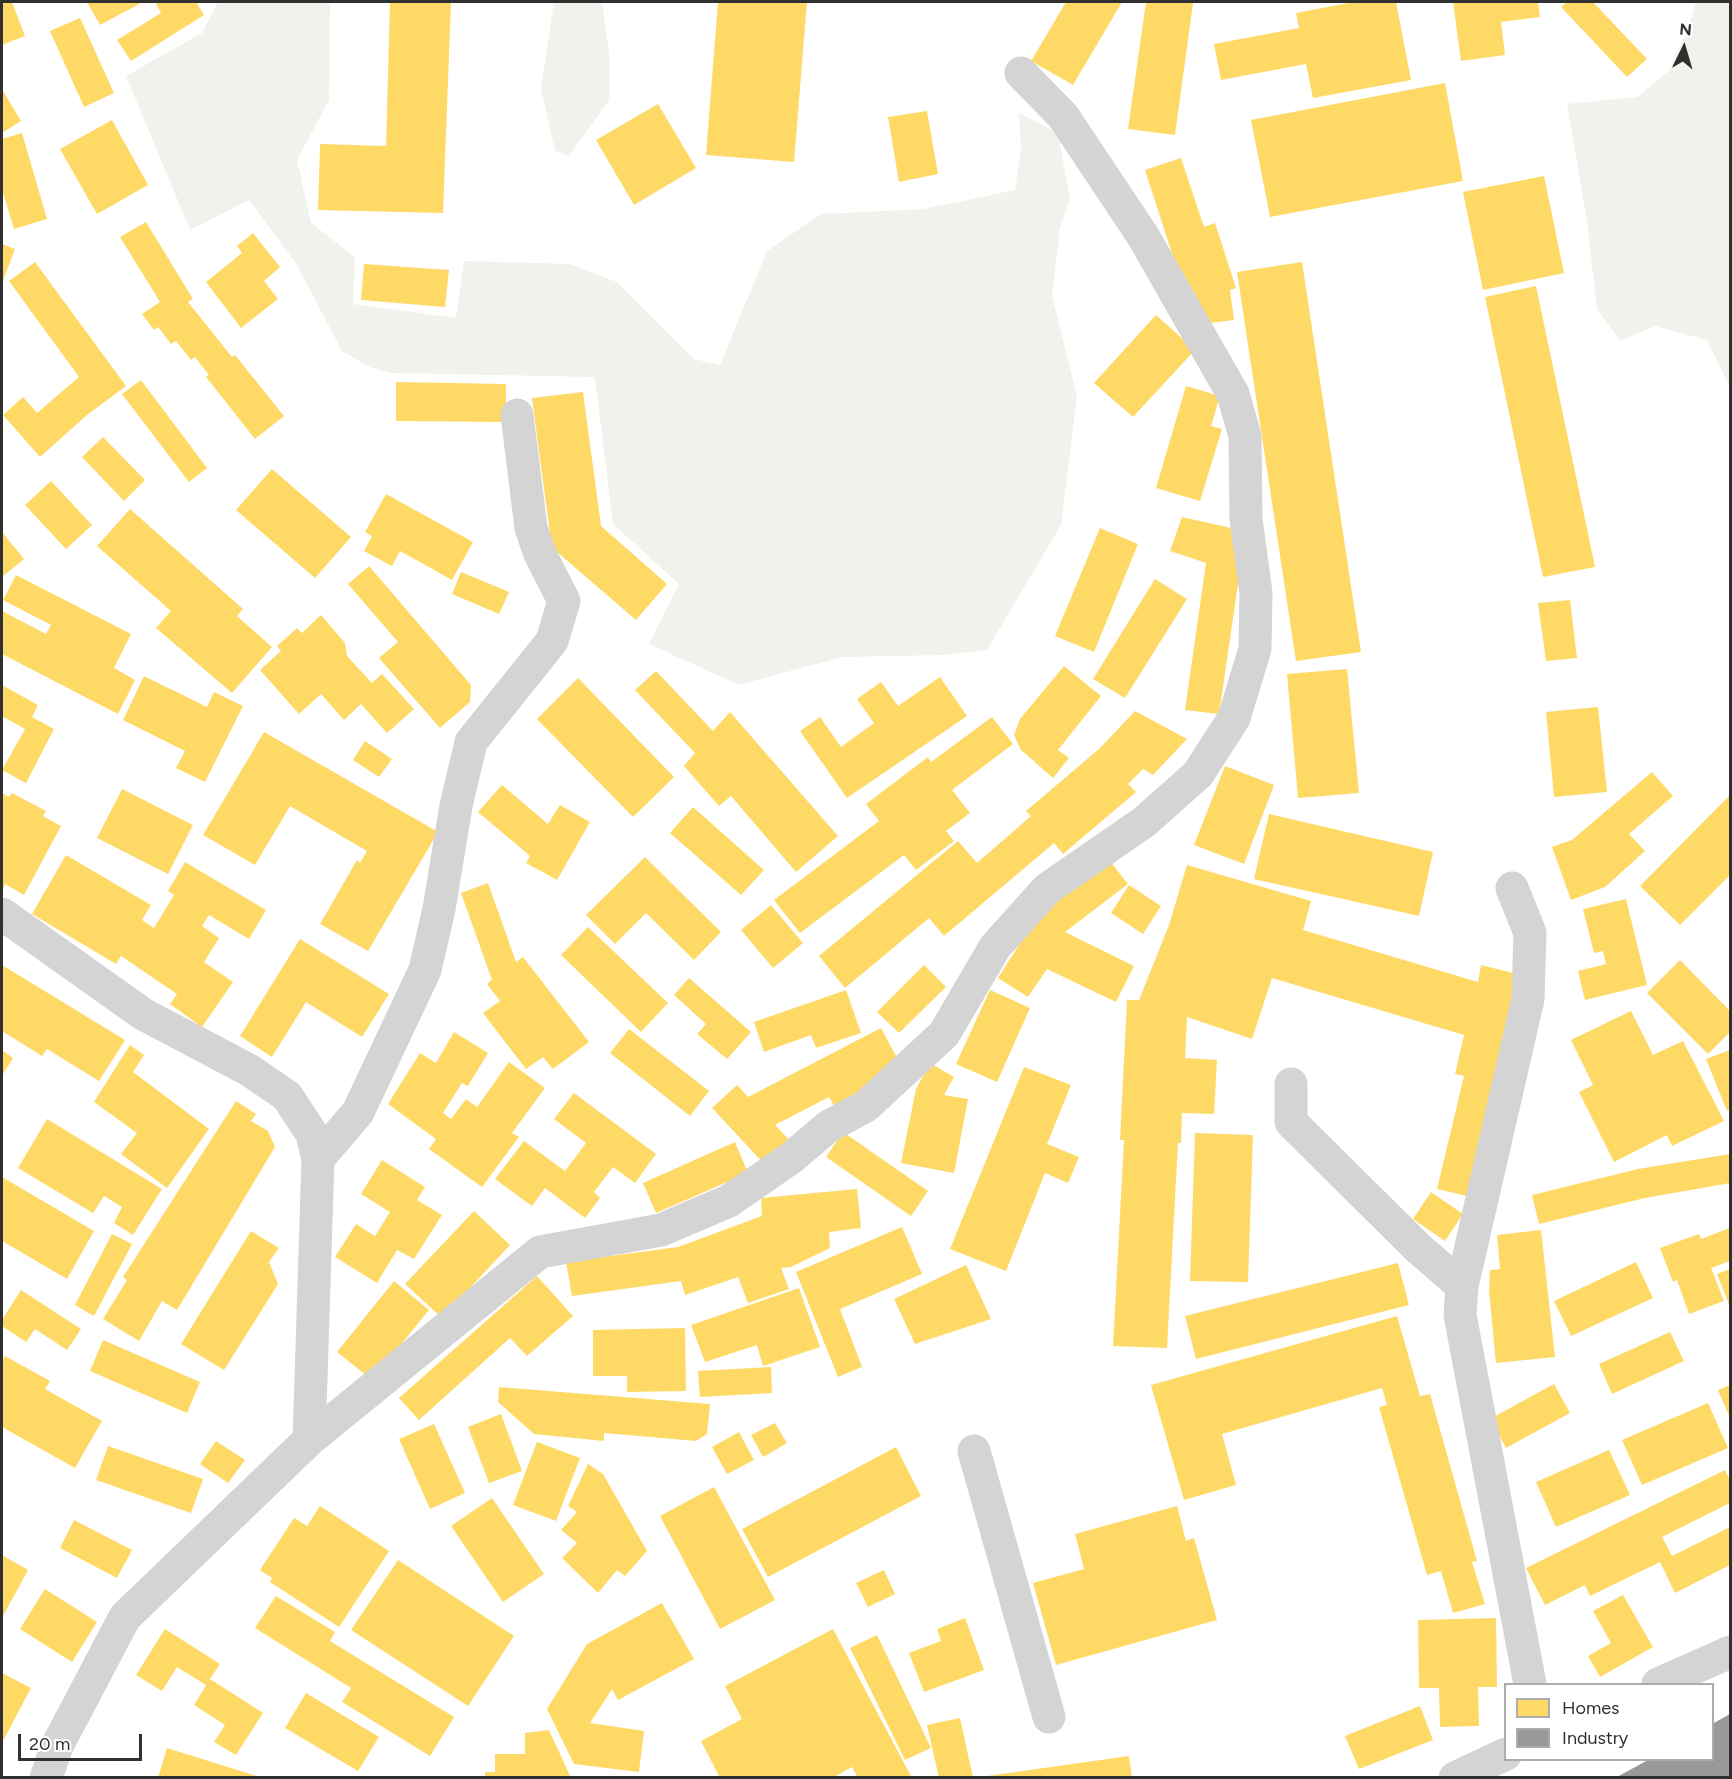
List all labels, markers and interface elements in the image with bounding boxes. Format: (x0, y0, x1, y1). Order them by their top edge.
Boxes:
north arrow (1654, 18, 1714, 78)
text: N (1679, 20, 1693, 40)
legend (1504, 1683, 1714, 1761)
text: Homes (1562, 1697, 1620, 1719)
scale bar (21, 1722, 146, 1760)
text: Industry (1562, 1727, 1628, 1749)
text: 20 m (29, 1733, 70, 1755)

